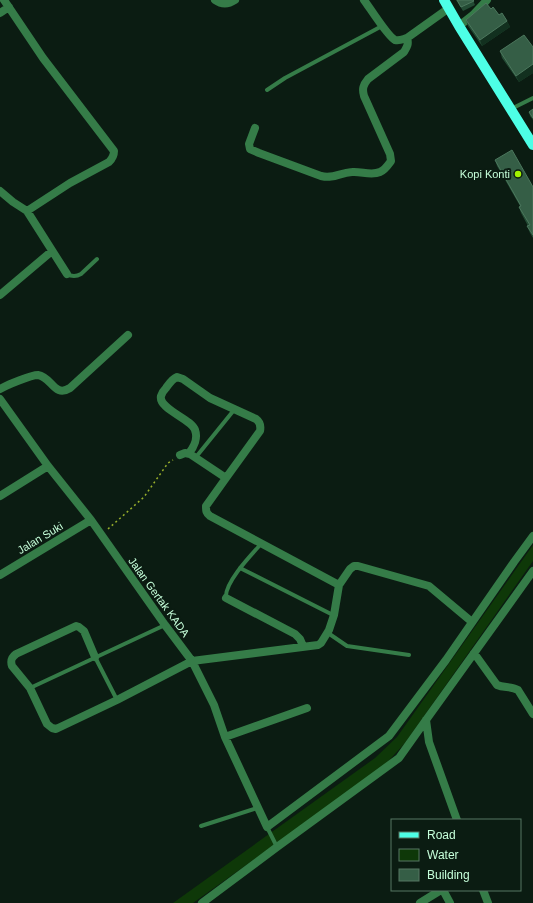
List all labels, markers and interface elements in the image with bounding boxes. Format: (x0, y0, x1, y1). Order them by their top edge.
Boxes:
place label: Kopi Konti (460, 168, 510, 180)
marker: Kopi Konti (513, 169, 523, 179)
street label: Jalan Suki (15, 520, 65, 556)
street label: Jalan Gertak KADA (126, 555, 192, 640)
legend (391, 819, 521, 891)
text: Road (427, 828, 456, 842)
text: Water (427, 848, 459, 862)
text: Building (427, 868, 470, 882)

